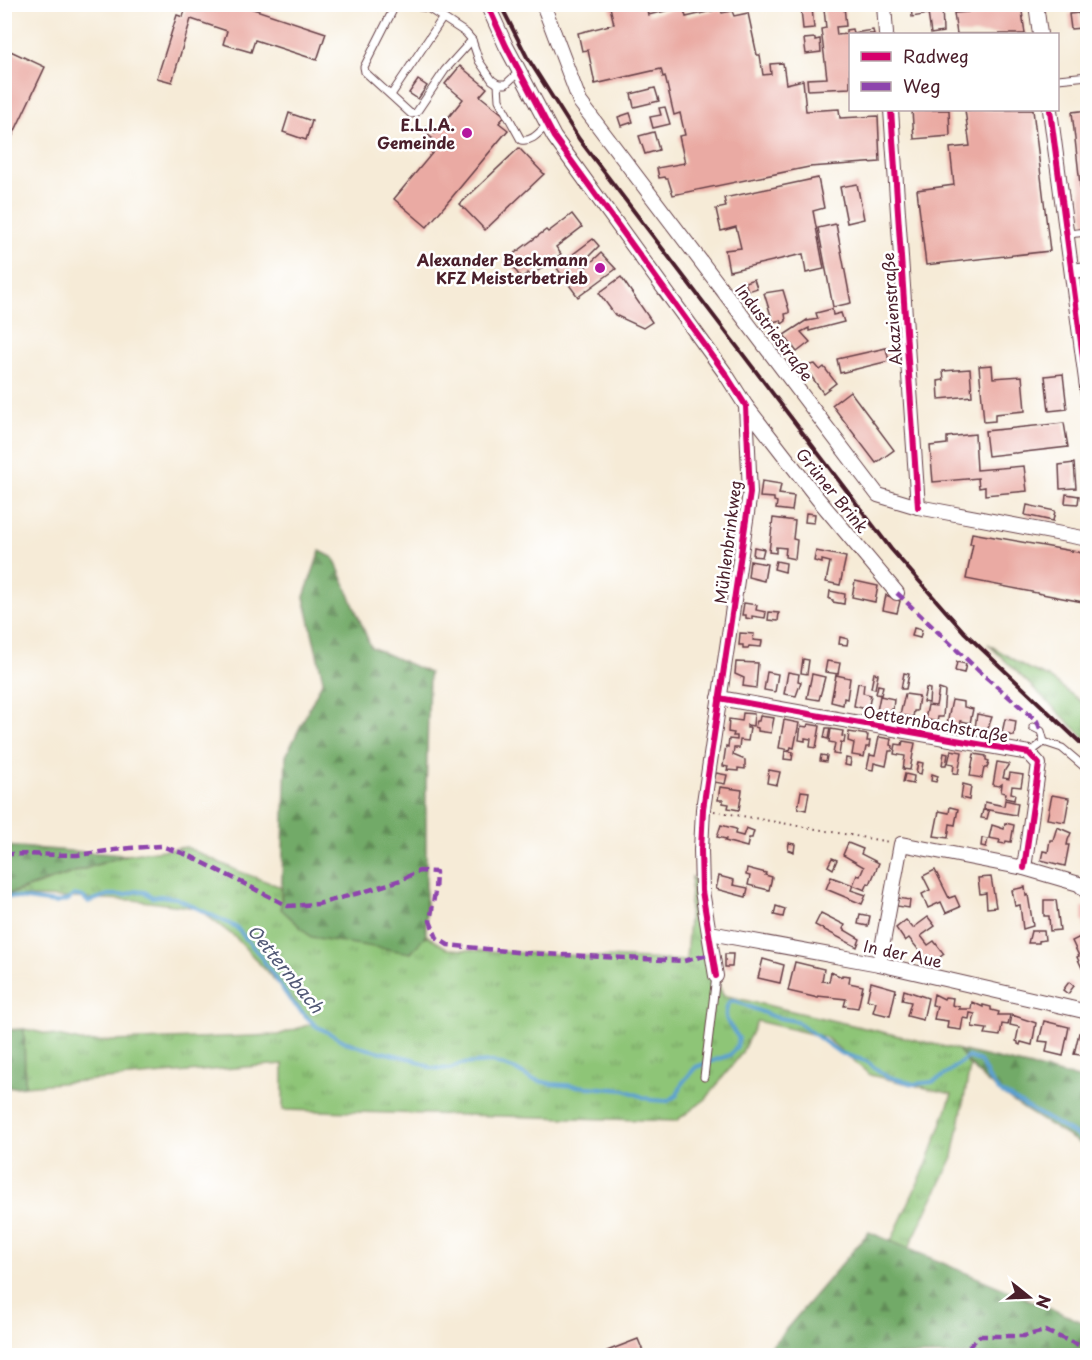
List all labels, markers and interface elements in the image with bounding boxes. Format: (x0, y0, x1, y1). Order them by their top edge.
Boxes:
legend (849, 33, 1059, 111)
text: Radweg (903, 42, 969, 69)
text: Weg (903, 72, 941, 99)
place label: E.L.I.A. Gemeinde (377, 112, 455, 154)
marker: E.L.I.A. Gemeinde (460, 126, 474, 140)
place label: Alexander Beckmann KFZ Meisterbetrieb (416, 247, 588, 289)
street label: Akazienstraße (875, 252, 907, 366)
marker: Alexander Beckmann KFZ Meisterbetrieb (593, 261, 607, 275)
street label: Industriestraße (730, 278, 820, 386)
street label: Grüner Brink (791, 442, 875, 538)
street label: Mühlenbrinkweg (708, 479, 746, 605)
street label: Oetternbachstraße (862, 698, 1010, 748)
water label: Oetternbach (242, 918, 331, 1019)
street label: In der Aue (861, 933, 945, 973)
north arrow (999, 1267, 1059, 1327)
text: N (1031, 1292, 1058, 1312)

